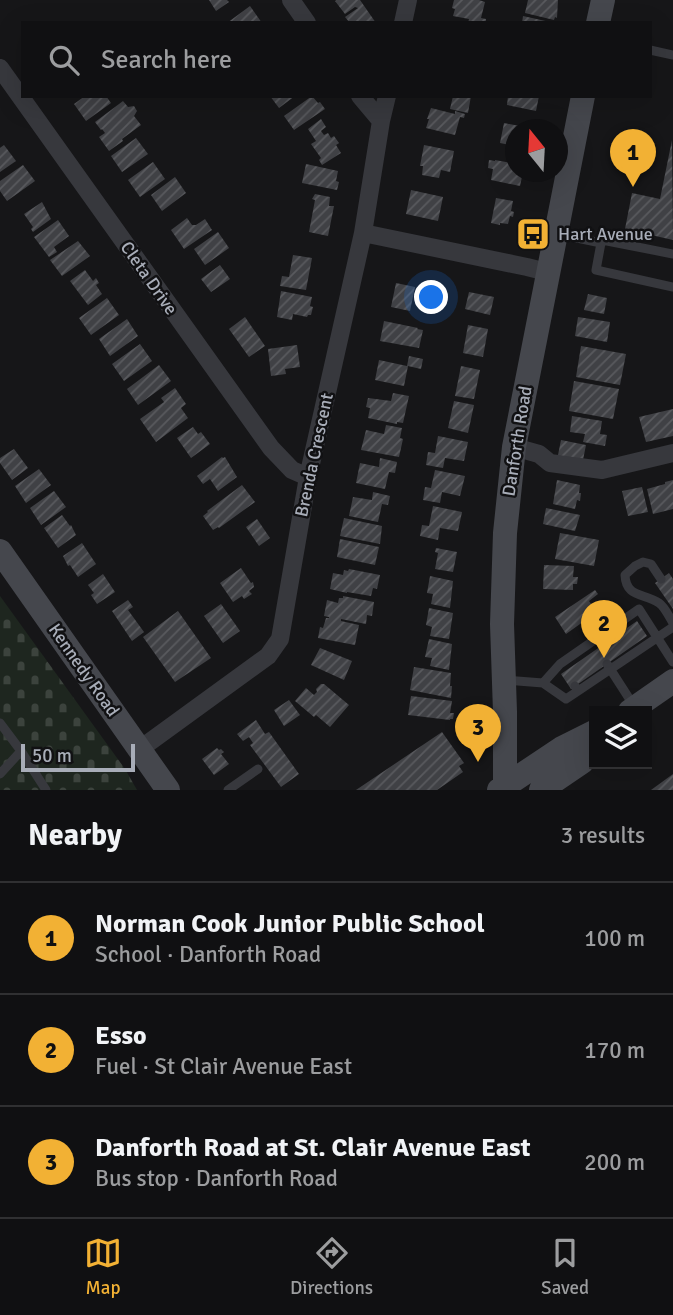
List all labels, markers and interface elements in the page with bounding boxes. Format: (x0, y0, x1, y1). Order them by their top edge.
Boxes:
search box (21, 21, 652, 98)
icon: search (45, 41, 83, 79)
text: Search here (101, 44, 232, 76)
north arrow (505, 119, 568, 182)
pin: 1 (610, 129, 656, 187)
bus stop icon: Hart Avenue (514, 215, 552, 253)
place label: Hart Avenue (558, 223, 653, 245)
street label: Cleta Drive (116, 237, 182, 319)
your location (414, 280, 448, 314)
street label: Danforth Road (497, 384, 537, 498)
street label: Brenda Crescent (290, 391, 338, 519)
pin: 2 (581, 600, 627, 658)
street label: Kennedy Road (44, 619, 124, 721)
pin: 3 (455, 704, 501, 762)
map controls (589, 706, 652, 769)
button: layers (589, 706, 652, 769)
scale bar (21, 741, 135, 773)
text: 50 m (32, 744, 72, 768)
text: Nearby (28, 817, 122, 854)
text: 3 results (561, 821, 645, 850)
text: Norman Cook Junior Public School (95, 908, 485, 940)
text: 1 (45, 924, 57, 953)
text: 100 m (584, 924, 645, 953)
text: School · Danforth Road (95, 940, 321, 969)
text: Esso (95, 1020, 147, 1052)
text: 2 (45, 1036, 57, 1065)
text: 170 m (584, 1036, 645, 1065)
text: Fuel · St Clair Avenue East (95, 1052, 352, 1081)
text: Danforth Road at St. Clair Avenue East (95, 1132, 530, 1164)
text: 3 (45, 1148, 57, 1177)
text: 200 m (584, 1148, 645, 1177)
text: Bus stop · Danforth Road (95, 1164, 338, 1193)
tab: Map (84, 1234, 122, 1300)
tab: Directions (290, 1234, 373, 1300)
tab: Saved (541, 1234, 589, 1300)

